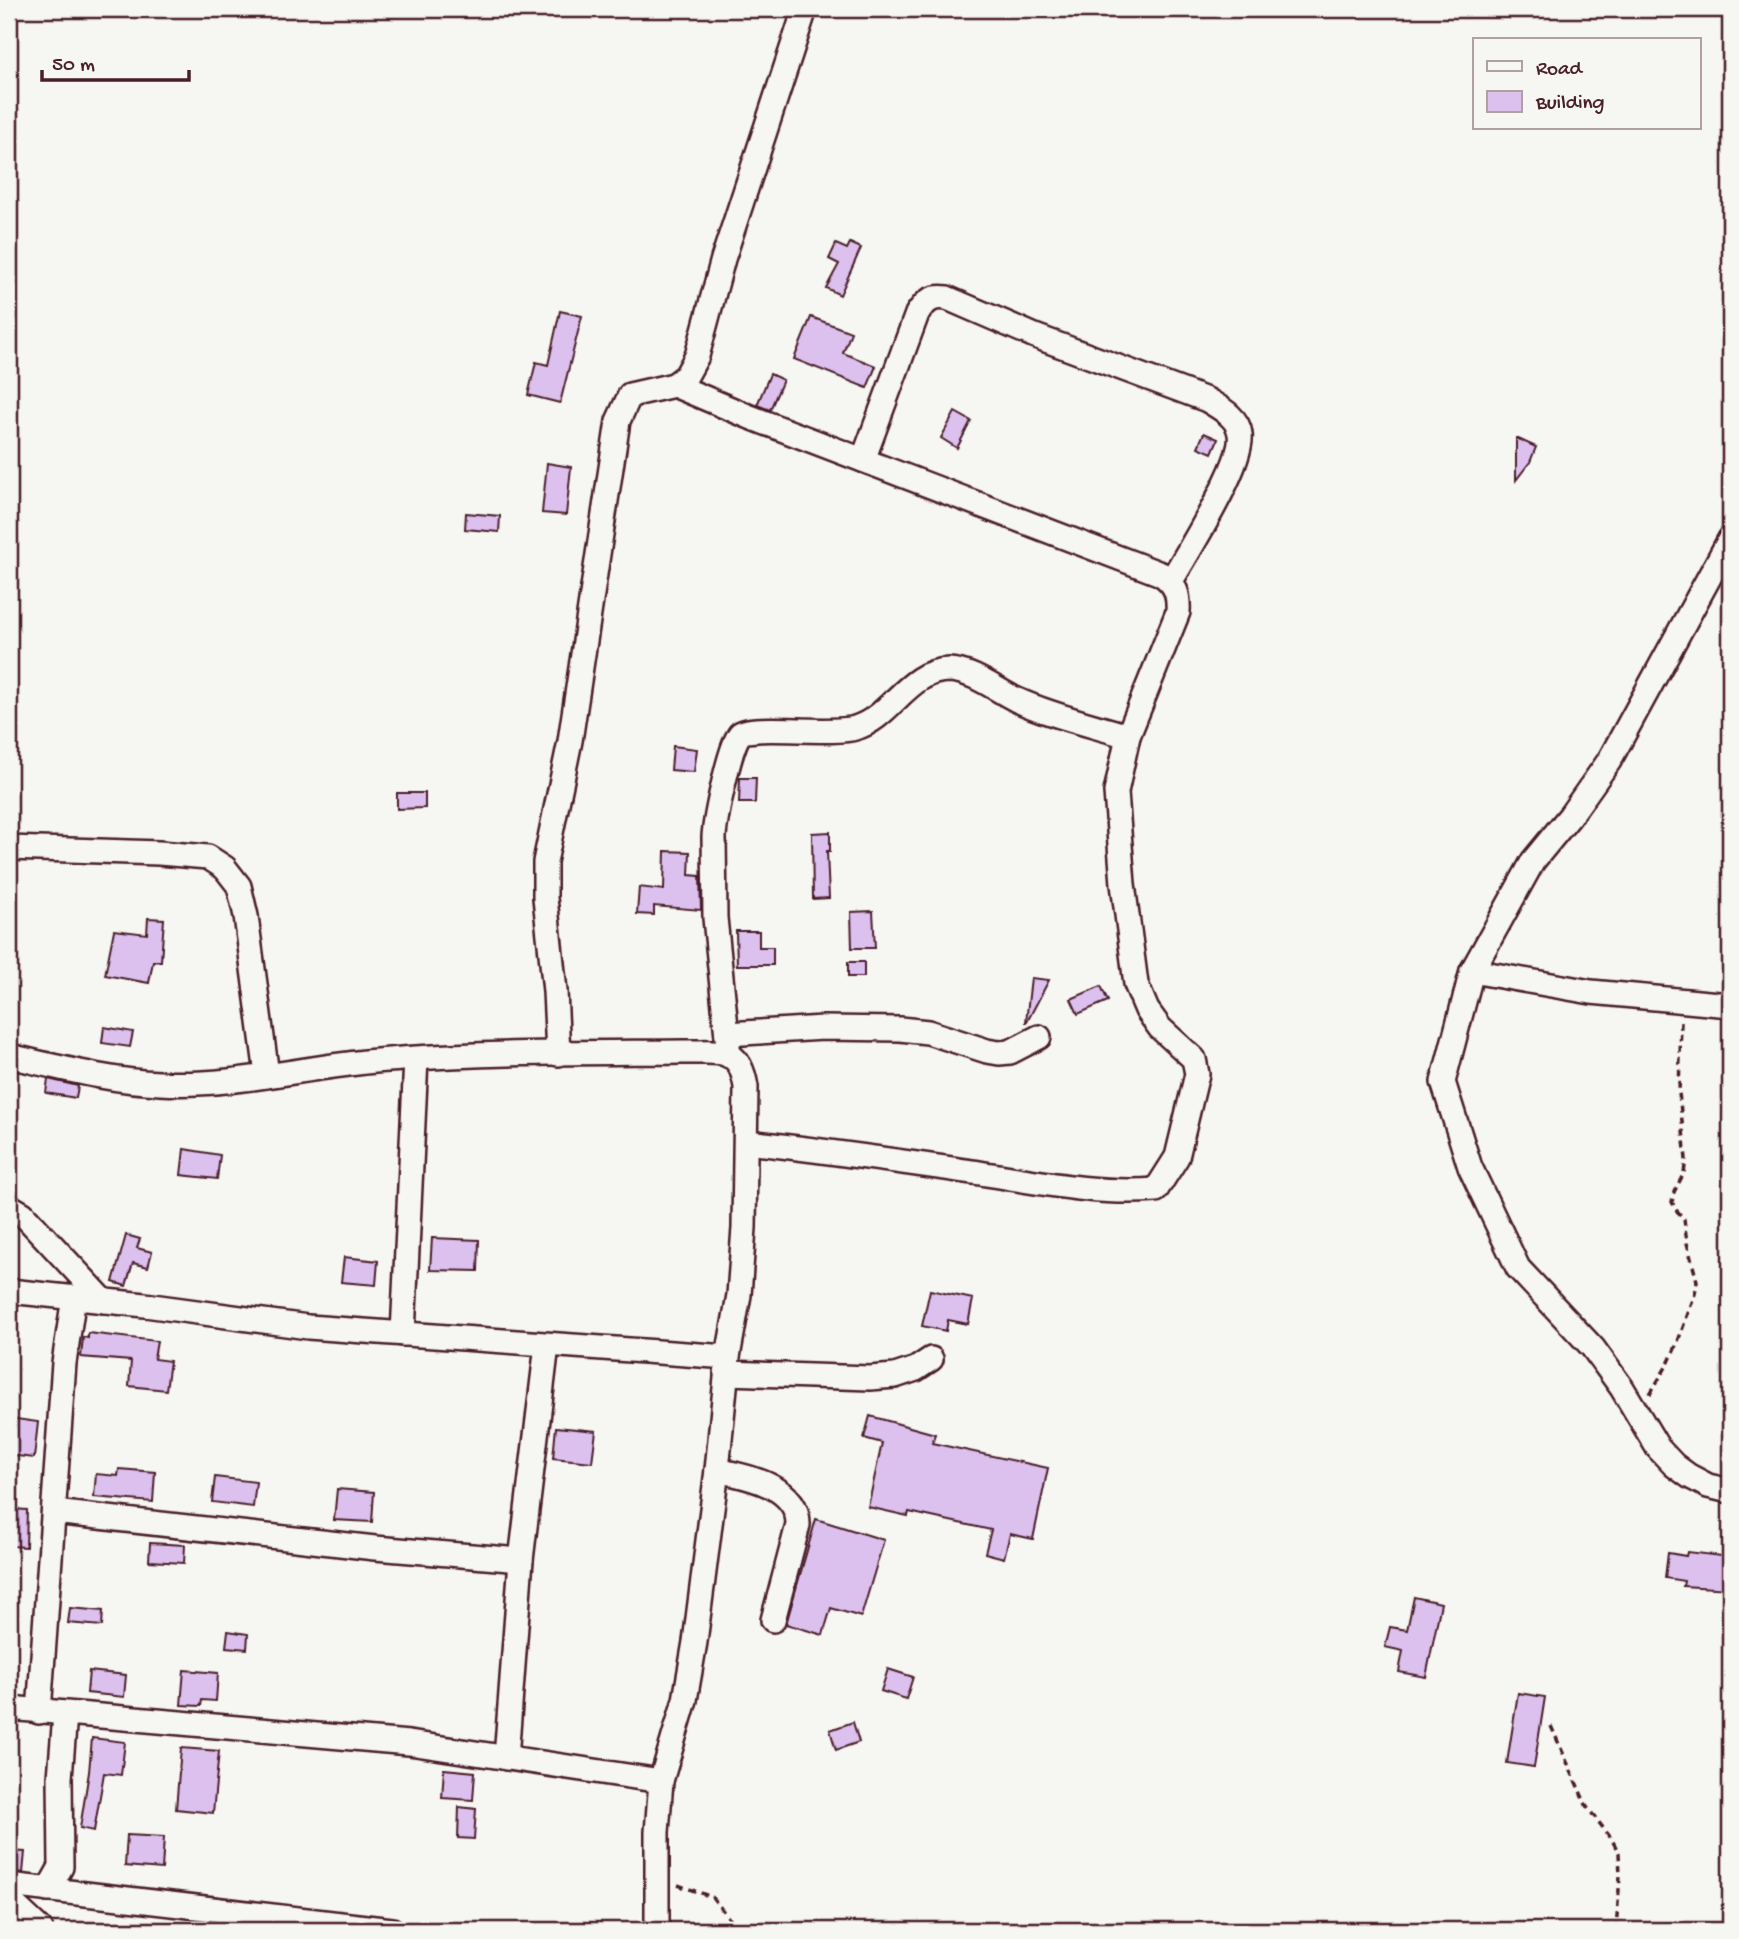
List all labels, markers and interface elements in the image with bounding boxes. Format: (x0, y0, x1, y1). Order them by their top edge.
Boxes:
scale bar (42, 38, 189, 82)
legend (1473, 38, 1700, 130)
text: 50 m (52, 54, 95, 79)
text: Road (1536, 58, 1584, 83)
text: Building (1535, 92, 1605, 117)

